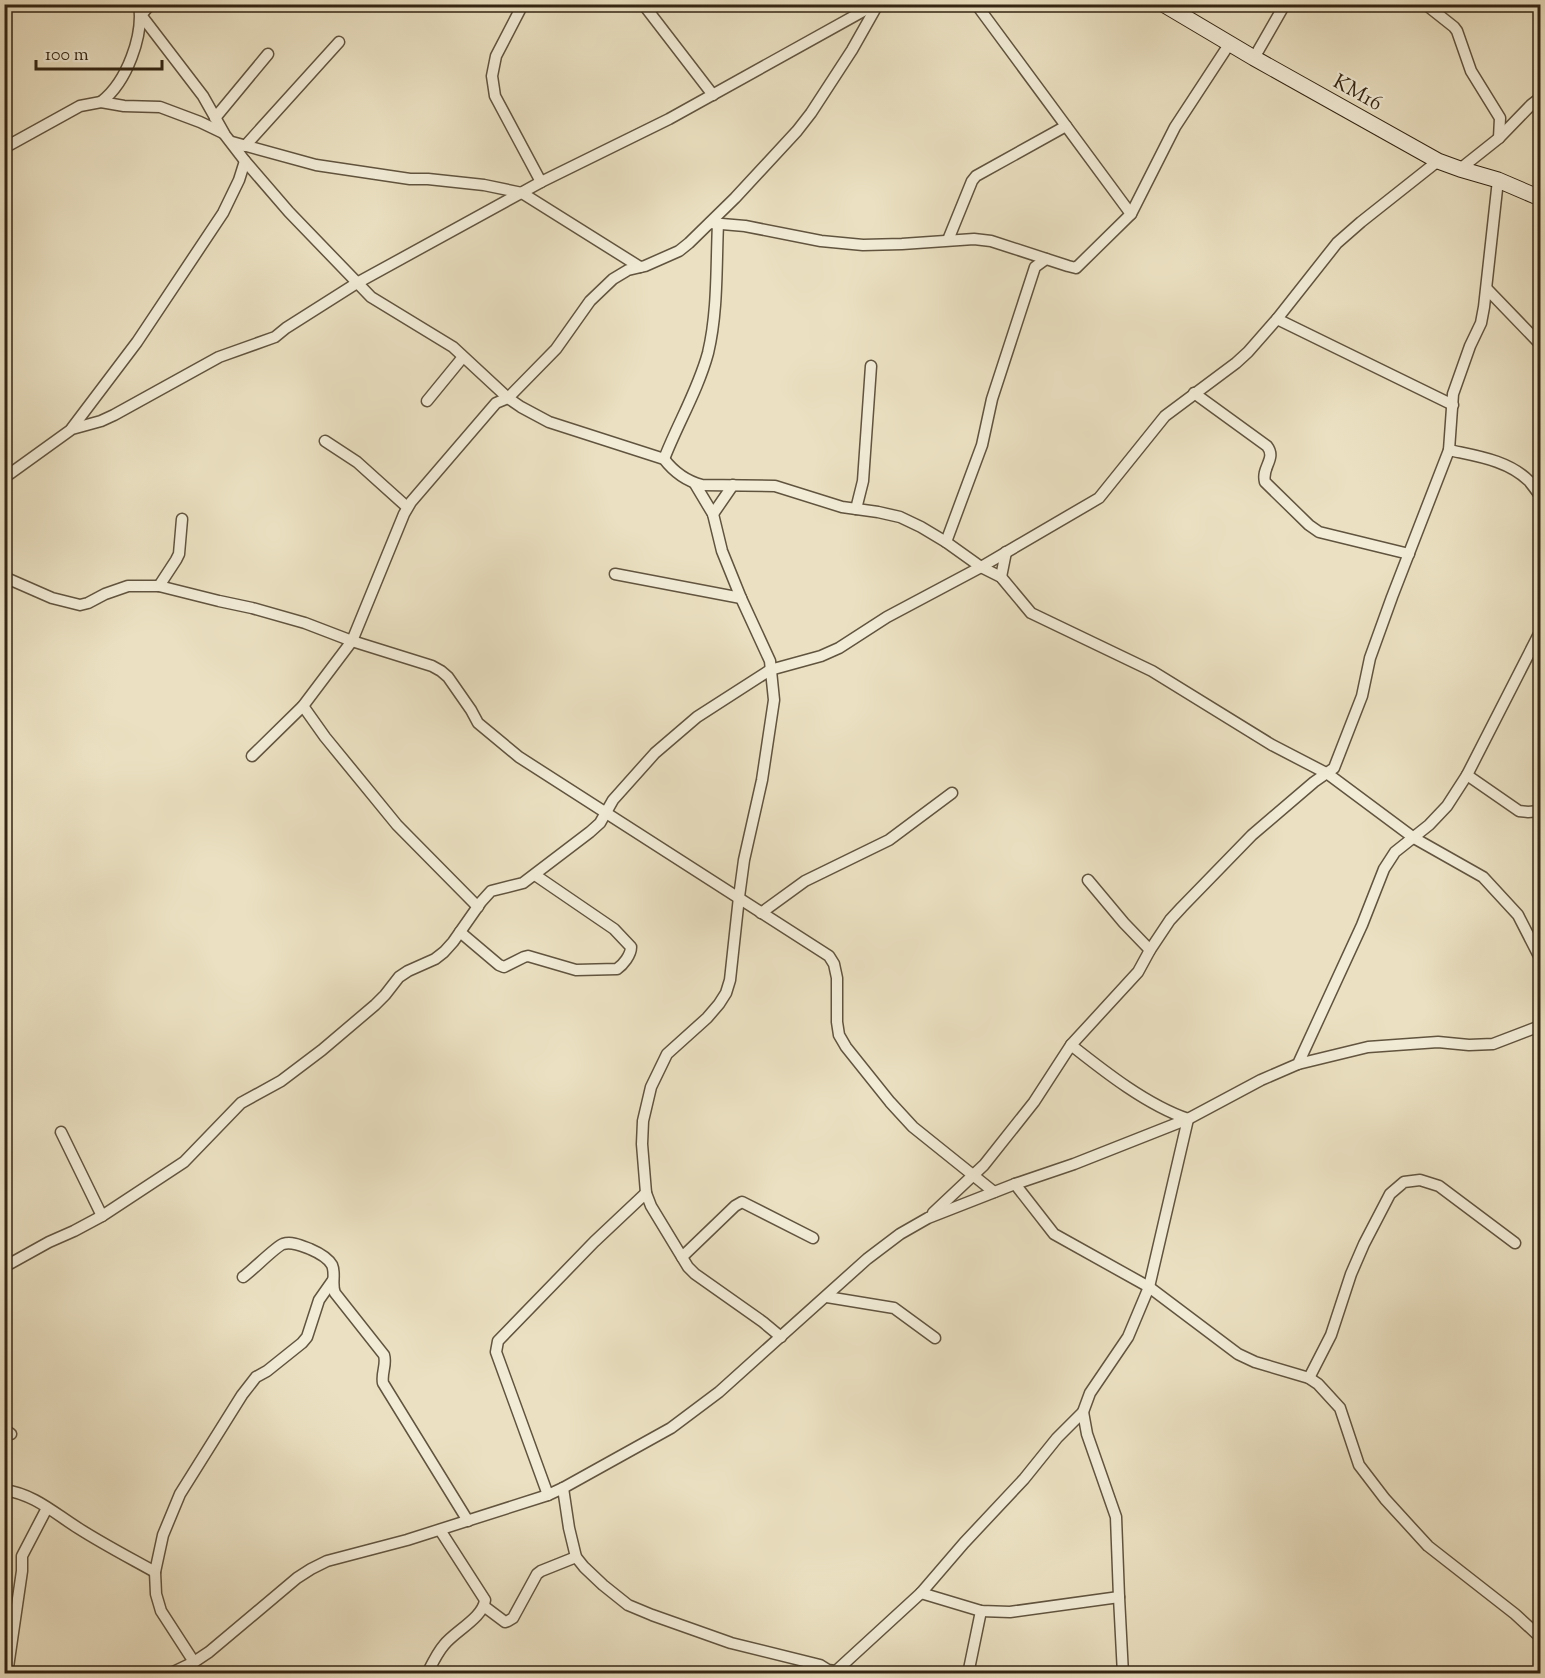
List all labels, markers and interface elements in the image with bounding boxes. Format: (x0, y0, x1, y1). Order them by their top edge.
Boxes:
scale bar (36, 33, 162, 71)
text: 100 m (45, 43, 89, 69)
street label: KM16 (1327, 68, 1387, 119)

